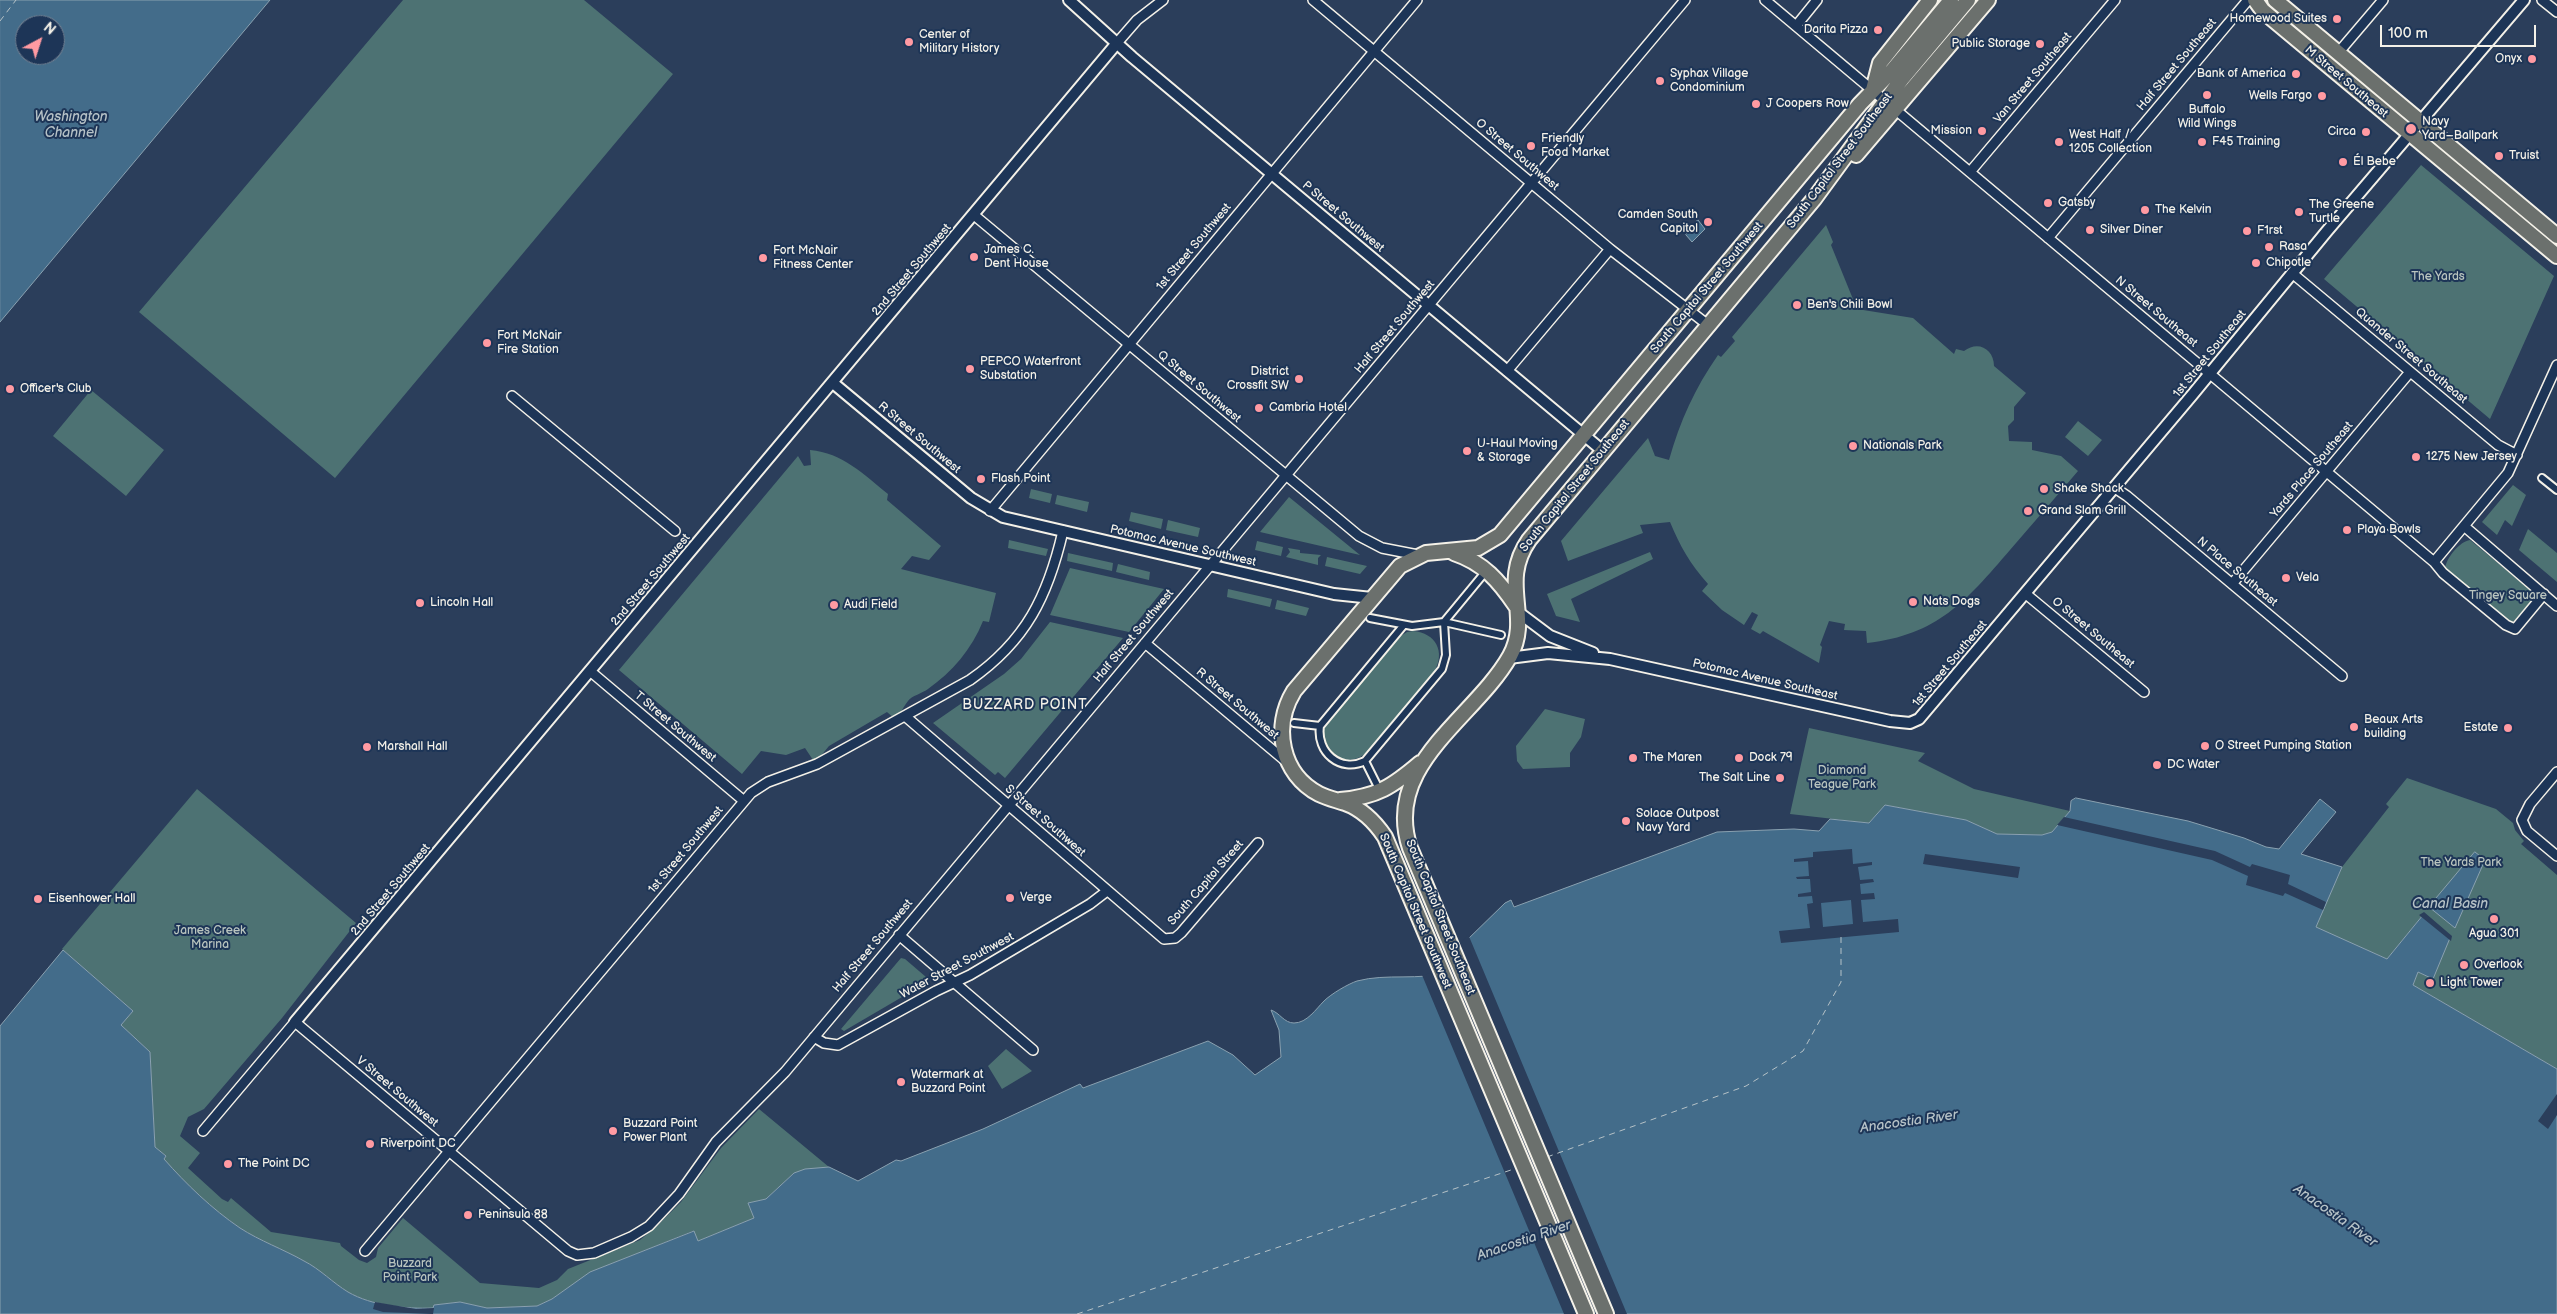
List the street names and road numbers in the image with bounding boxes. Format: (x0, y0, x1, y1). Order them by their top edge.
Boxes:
street label: Half Street Southeast (2134, 16, 2220, 114)
street label: Van Street Southeast (1991, 30, 2075, 126)
street label: M Street Southeast (2301, 43, 2391, 121)
street label: South Capitol Street Southeast (1784, 90, 1896, 232)
street label: O Street Southwest (1472, 116, 1562, 194)
street label: P Street Southwest (1299, 179, 1387, 255)
street label: 1st Street Southwest (1153, 201, 1235, 293)
street label: South Capitol Street Southwest (1648, 219, 1766, 357)
street label: 2nd Street Southwest (869, 221, 955, 319)
street label: N Street Southeast (2112, 273, 2200, 351)
street label: Half Street Southwest (1352, 278, 1438, 376)
street label: Quander Street Southeast (2352, 305, 2470, 407)
street label: 1st Street Southeast (2170, 307, 2250, 401)
street label: Q Street Southwest (1154, 348, 1244, 426)
street label: R Street Southwest (875, 399, 963, 477)
street label: South Capitol Street Southeast (1517, 417, 1633, 555)
street label: Yards Place Southeast (2268, 419, 2356, 521)
street label: Potomac Avenue Southwest (1109, 522, 1257, 570)
street label: 2nd Street Southwest (608, 531, 694, 629)
street label: N Place Southeast (2194, 534, 2280, 610)
street label: Half Street Southwest (1091, 587, 1177, 685)
street label: O Street Southeast (2049, 594, 2137, 672)
street label: 1st Street Southeast (1910, 618, 1990, 710)
street label: Potomac Avenue Southeast (1691, 656, 1839, 704)
street label: R Street Southwest (1193, 665, 1281, 743)
street label: T Street Southwest (631, 689, 719, 765)
street label: S Street Southwest (1002, 782, 1088, 860)
street label: 1st Street Southwest (645, 804, 727, 896)
street label: South Capitol Street Southwest (1376, 831, 1454, 991)
street label: South Capitol Street (1165, 837, 1247, 929)
street label: South Capitol Street Southeast (1402, 837, 1478, 997)
street label: 2nd Street Southwest (348, 841, 434, 939)
street label: Half Street Southwest (830, 897, 916, 995)
street label: Water Street Southwest (898, 930, 1016, 1002)
street label: V Street Southwest (353, 1054, 441, 1130)

